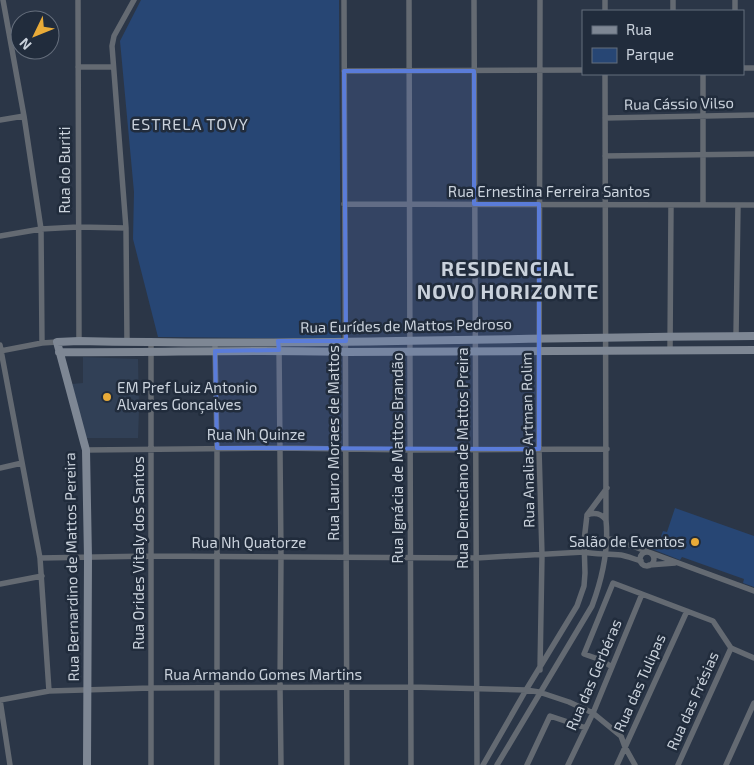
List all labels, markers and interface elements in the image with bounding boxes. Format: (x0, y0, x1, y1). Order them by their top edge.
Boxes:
north arrow (10, 10, 60, 60)
legend (582, 10, 744, 75)
text: Rua (626, 20, 652, 38)
text: N (15, 35, 35, 54)
text: Parque (626, 45, 674, 63)
street label: Rua Cássio Vilso (624, 93, 734, 113)
district label: ESTRELA TOVY (131, 114, 249, 133)
street label: Rua do Buriti (55, 127, 73, 213)
street label: Rua Ernestina Ferreira Santos (448, 182, 650, 200)
district label: RESIDENCIAL NOVO HORIZONTE (417, 256, 599, 303)
street label: Rua Eurídes de Mattos Pedroso (300, 314, 512, 336)
street label: Rua Lauro Moraes de Mattos (324, 345, 342, 541)
street label: Rua Demeciano de Mattos Preira (453, 347, 471, 569)
street label: Rua Ignácia de Mattos Brandão (388, 352, 406, 564)
street label: Rua Analias Artman Rolim (516, 352, 538, 528)
place label: EM Pref Luiz Antonio Alvares Gonçalves (117, 378, 257, 414)
marker: EM Pref Luiz Antonio Alvares Gonçalves (101, 391, 113, 403)
street label: Rua Nh Quinze (207, 425, 305, 444)
street label: Rua Bernardino de Mattos Pereira (60, 452, 82, 682)
street label: Rua Orides Vitaly dos Santos (129, 456, 147, 650)
place label: Salão de Eventos (569, 532, 685, 550)
street label: Rua Nh Quatorze (192, 533, 306, 552)
marker: Salão de Eventos (689, 536, 701, 548)
street label: Rua das Gerbéras (562, 616, 625, 733)
street label: Rua das Tulipas (609, 631, 669, 734)
street label: Rua das Frésias (662, 648, 722, 753)
street label: Rua Armando Gomes Martins (164, 665, 362, 683)

